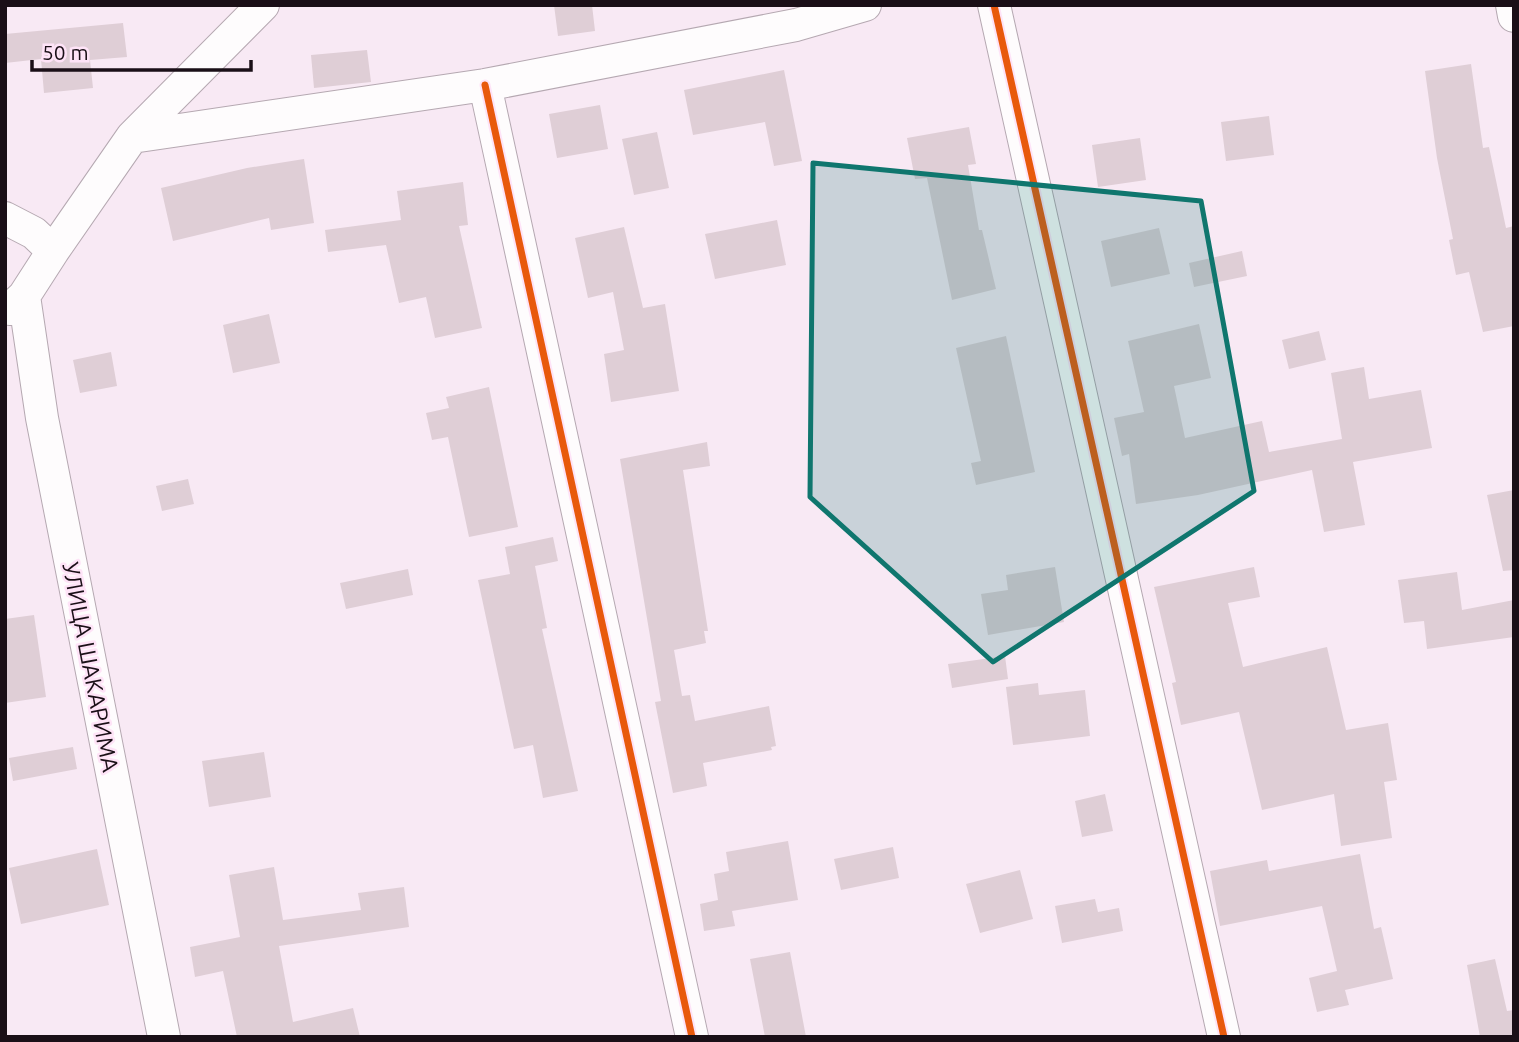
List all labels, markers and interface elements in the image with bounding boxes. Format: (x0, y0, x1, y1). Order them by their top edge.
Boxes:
scale bar (32, 28, 250, 72)
text: 50 m (42, 40, 89, 64)
street label: УЛИЦА ШАКАРИМА (58, 560, 124, 774)

